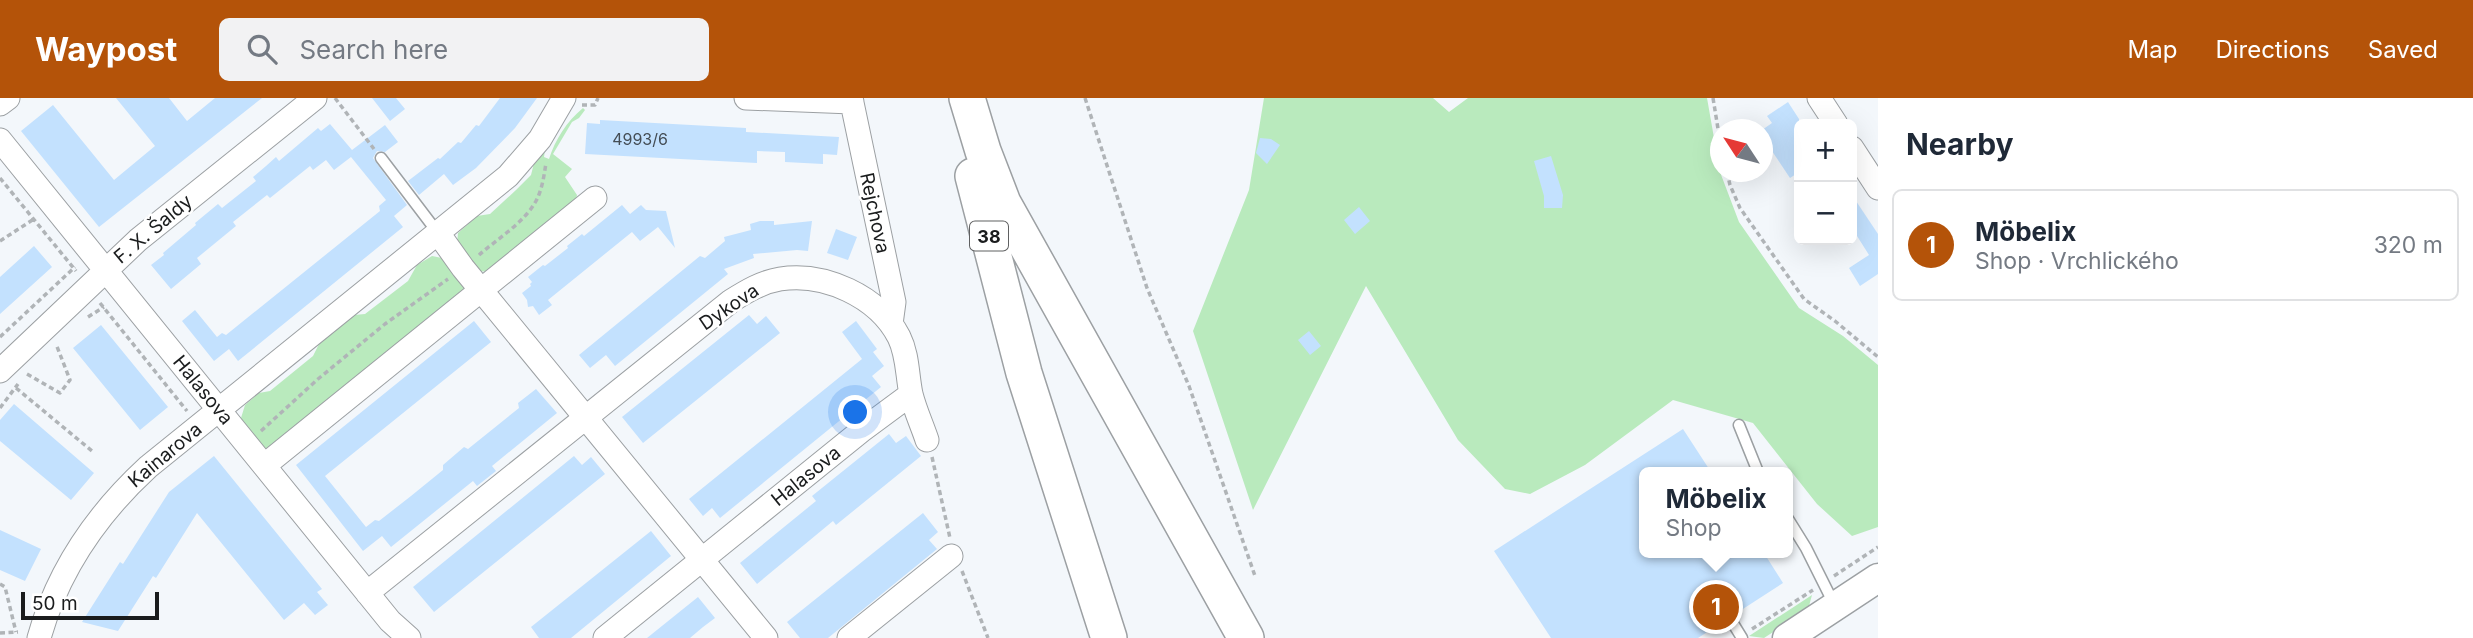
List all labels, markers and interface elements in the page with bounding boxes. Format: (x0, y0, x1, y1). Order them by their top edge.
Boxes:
search box (219, 18, 709, 81)
text: Waypost (35, 29, 177, 69)
icon: search (243, 30, 281, 68)
text: Search here (299, 34, 448, 65)
text: Map (2128, 35, 2177, 64)
text: Directions (2215, 35, 2330, 64)
text: Saved (2368, 35, 2438, 64)
north arrow (1710, 119, 1773, 182)
map controls (1794, 119, 1857, 245)
button: + (1794, 119, 1857, 182)
text: Nearby (1906, 126, 2014, 162)
house number: 4993/6 (612, 129, 668, 149)
street label: Rejchova (855, 171, 895, 255)
button: − (1794, 182, 1857, 245)
street label: F. X. Šaldy (109, 189, 197, 268)
text: Möbelix (1975, 216, 2076, 247)
road number: 38 (970, 222, 1008, 251)
text: 1 (1926, 231, 1936, 259)
text: 320 m (2374, 231, 2443, 259)
text: Shop · Vrchlického (1975, 247, 2179, 275)
street label: Dykova (695, 279, 763, 335)
street label: Halasova (168, 351, 238, 429)
your location (838, 395, 872, 429)
street label: Kainarova (124, 418, 206, 492)
street label: Halasova (767, 441, 845, 511)
popup (1639, 467, 1793, 558)
text: Möbelix (1665, 483, 1767, 514)
text: Shop (1665, 514, 1722, 542)
pin: 1 (1693, 581, 1739, 633)
scale bar (21, 589, 159, 621)
text: 50 m (32, 592, 78, 615)

